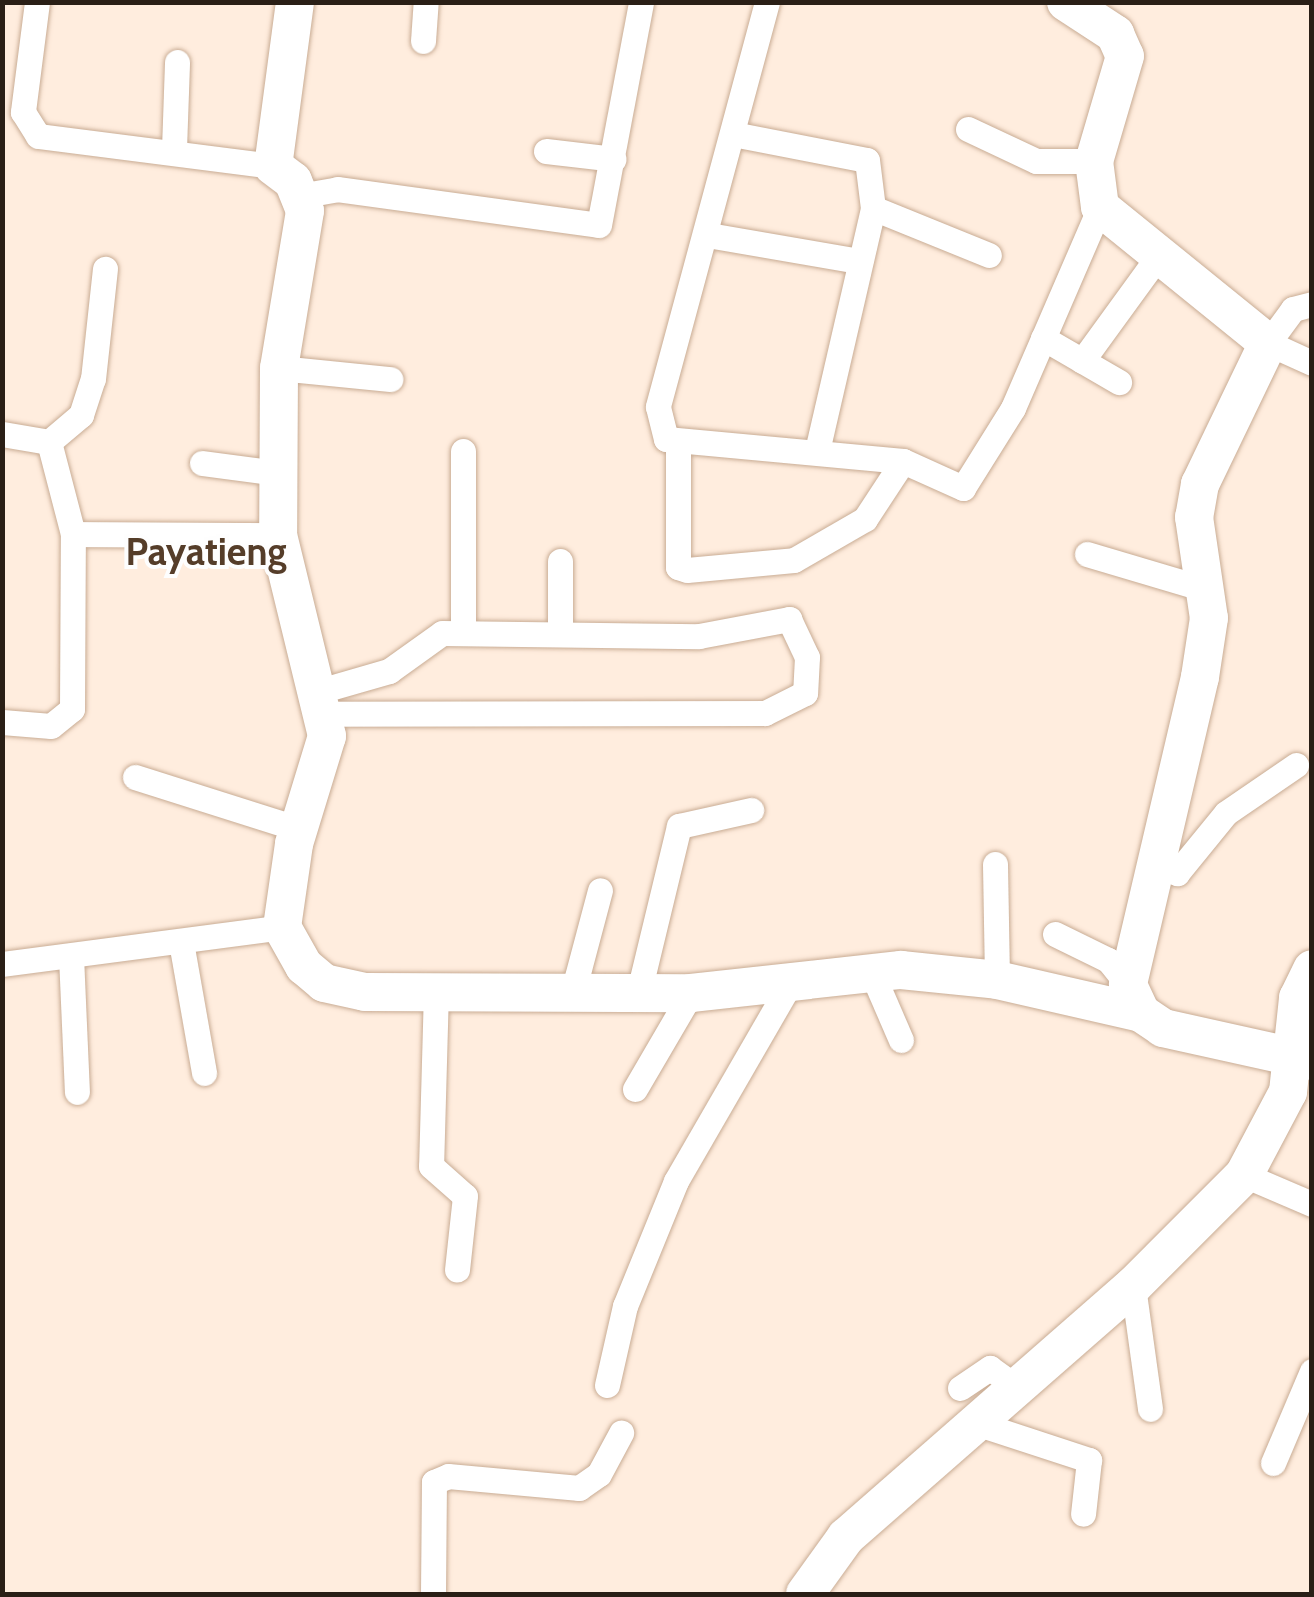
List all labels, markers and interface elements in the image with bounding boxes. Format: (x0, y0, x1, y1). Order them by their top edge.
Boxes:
district label: Payatieng (126, 529, 286, 575)

